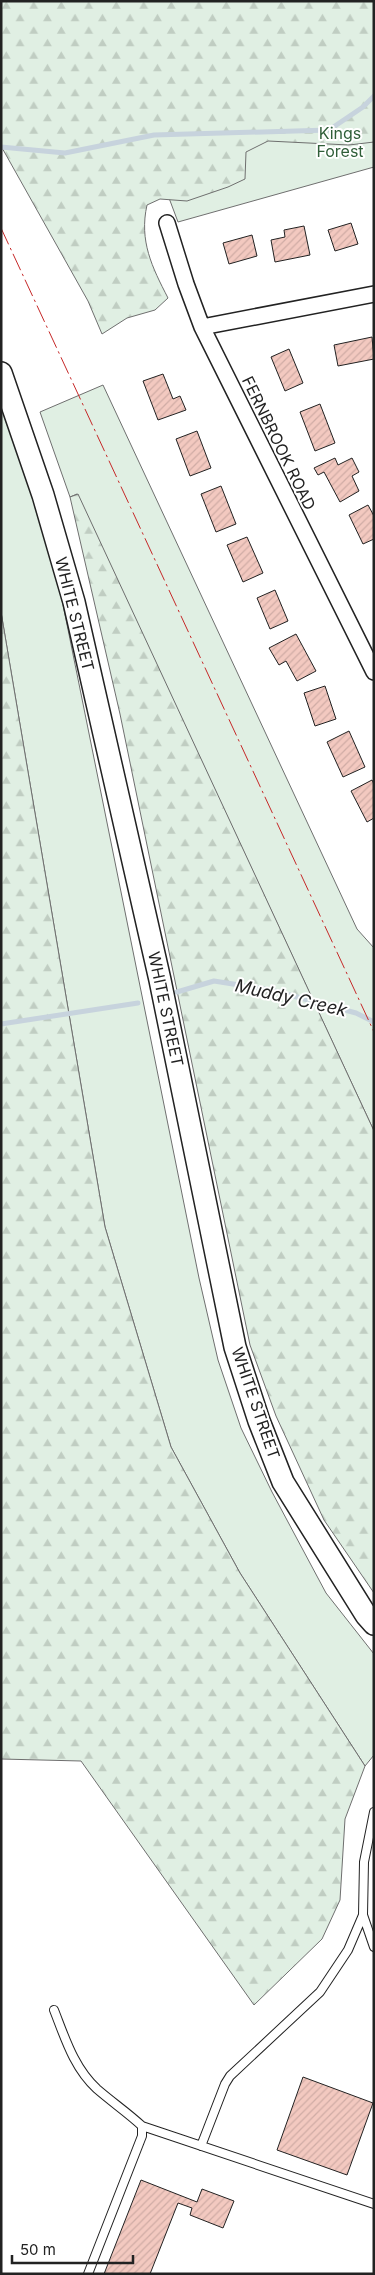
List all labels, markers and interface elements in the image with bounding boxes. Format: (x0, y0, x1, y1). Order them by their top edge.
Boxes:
park label: Kings Forest (316, 123, 364, 161)
street label: FERNBROOK ROAD (238, 373, 320, 513)
street label: WHITE STREET (51, 555, 99, 673)
street label: WHITE STREET (144, 950, 188, 1068)
water label: Muddy Creek (233, 974, 350, 1021)
street label: WHITE STREET (228, 1344, 284, 1462)
scale bar (12, 2232, 134, 2264)
text: 50 m (20, 2240, 56, 2259)

